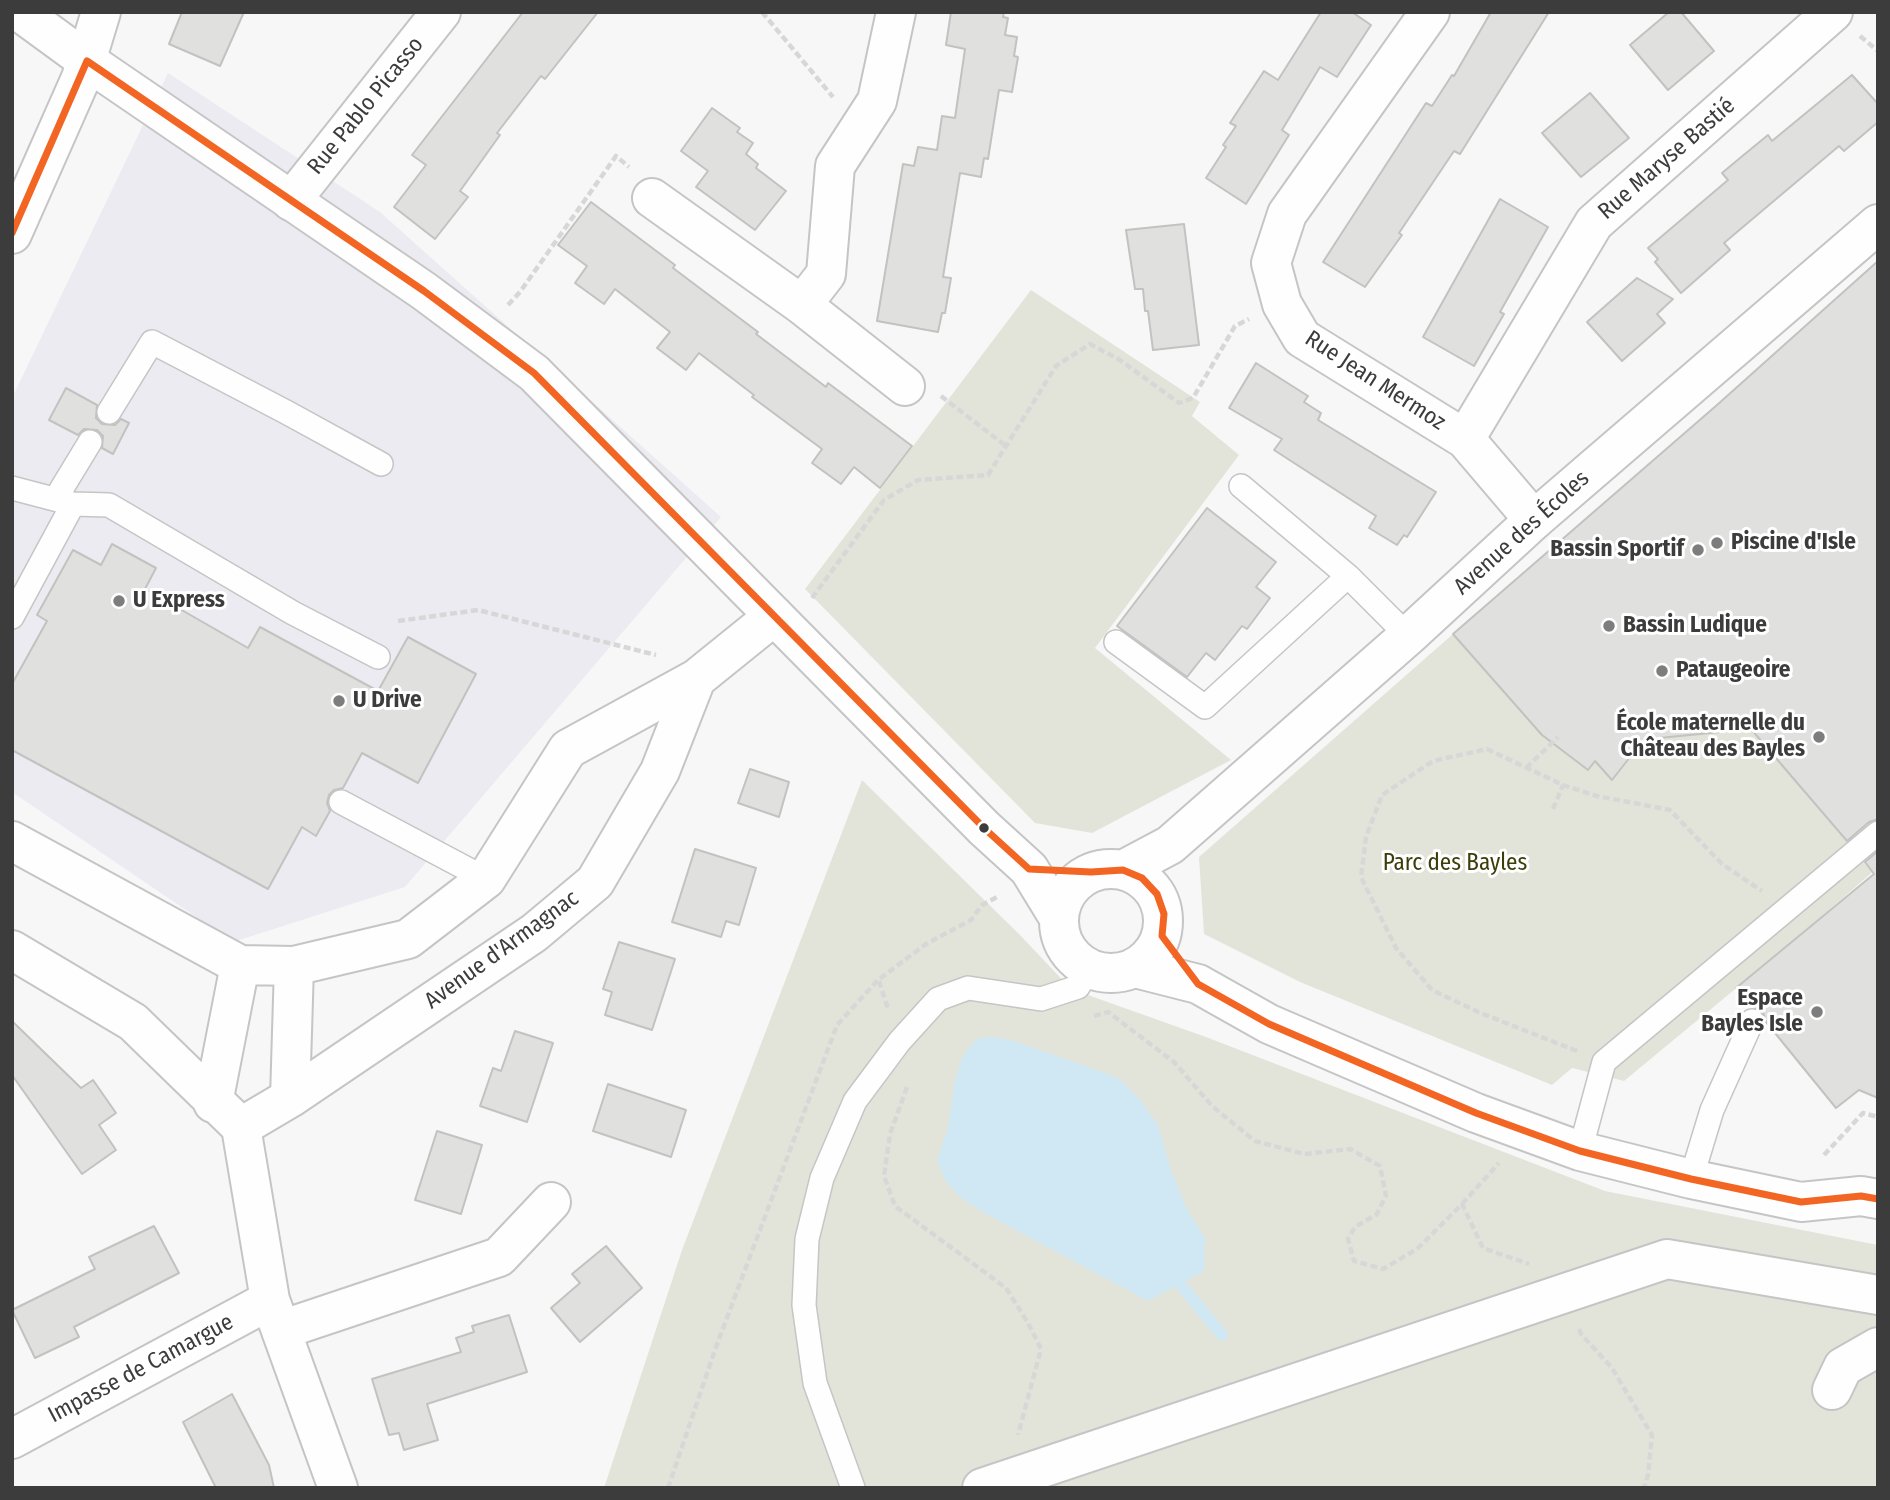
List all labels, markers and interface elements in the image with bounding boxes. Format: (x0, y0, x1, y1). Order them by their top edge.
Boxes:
street label: Rue Pablo Picasso (302, 32, 430, 180)
street label: Rue Maryse Bastié (1593, 92, 1741, 226)
street label: Rue Jean Mermoz (1300, 325, 1450, 437)
street label: Avenue des Écoles (1449, 465, 1595, 601)
place label: Piscine d'Isle (1731, 529, 1856, 557)
marker: Piscine d'Isle (1709, 535, 1725, 551)
place label: Bassin Sportif (1550, 536, 1684, 564)
marker: Bassin Sportif (1690, 542, 1706, 558)
place label: U Express (133, 587, 225, 615)
marker: U Express (111, 593, 127, 609)
place label: Bassin Ludique (1623, 612, 1767, 640)
marker: Bassin Ludique (1601, 618, 1617, 634)
place label: Pataugeoire (1676, 657, 1790, 685)
marker: Pataugeoire (1654, 663, 1670, 679)
place label: U Drive (353, 687, 422, 715)
marker: U Drive (331, 693, 347, 709)
place label: École maternelle du Château des Bayles (1616, 710, 1805, 764)
marker: École maternelle du Château des Bayles (1811, 729, 1827, 745)
unlabelled marker (977, 821, 991, 835)
park label: Parc des Bayles (1383, 850, 1527, 878)
street label: Avenue d'Armagnac (420, 885, 584, 1015)
place label: Espace Bayles Isle (1701, 985, 1803, 1039)
marker: Espace Bayles Isle (1809, 1004, 1825, 1020)
street label: Impasse de Camargue (44, 1309, 238, 1429)

